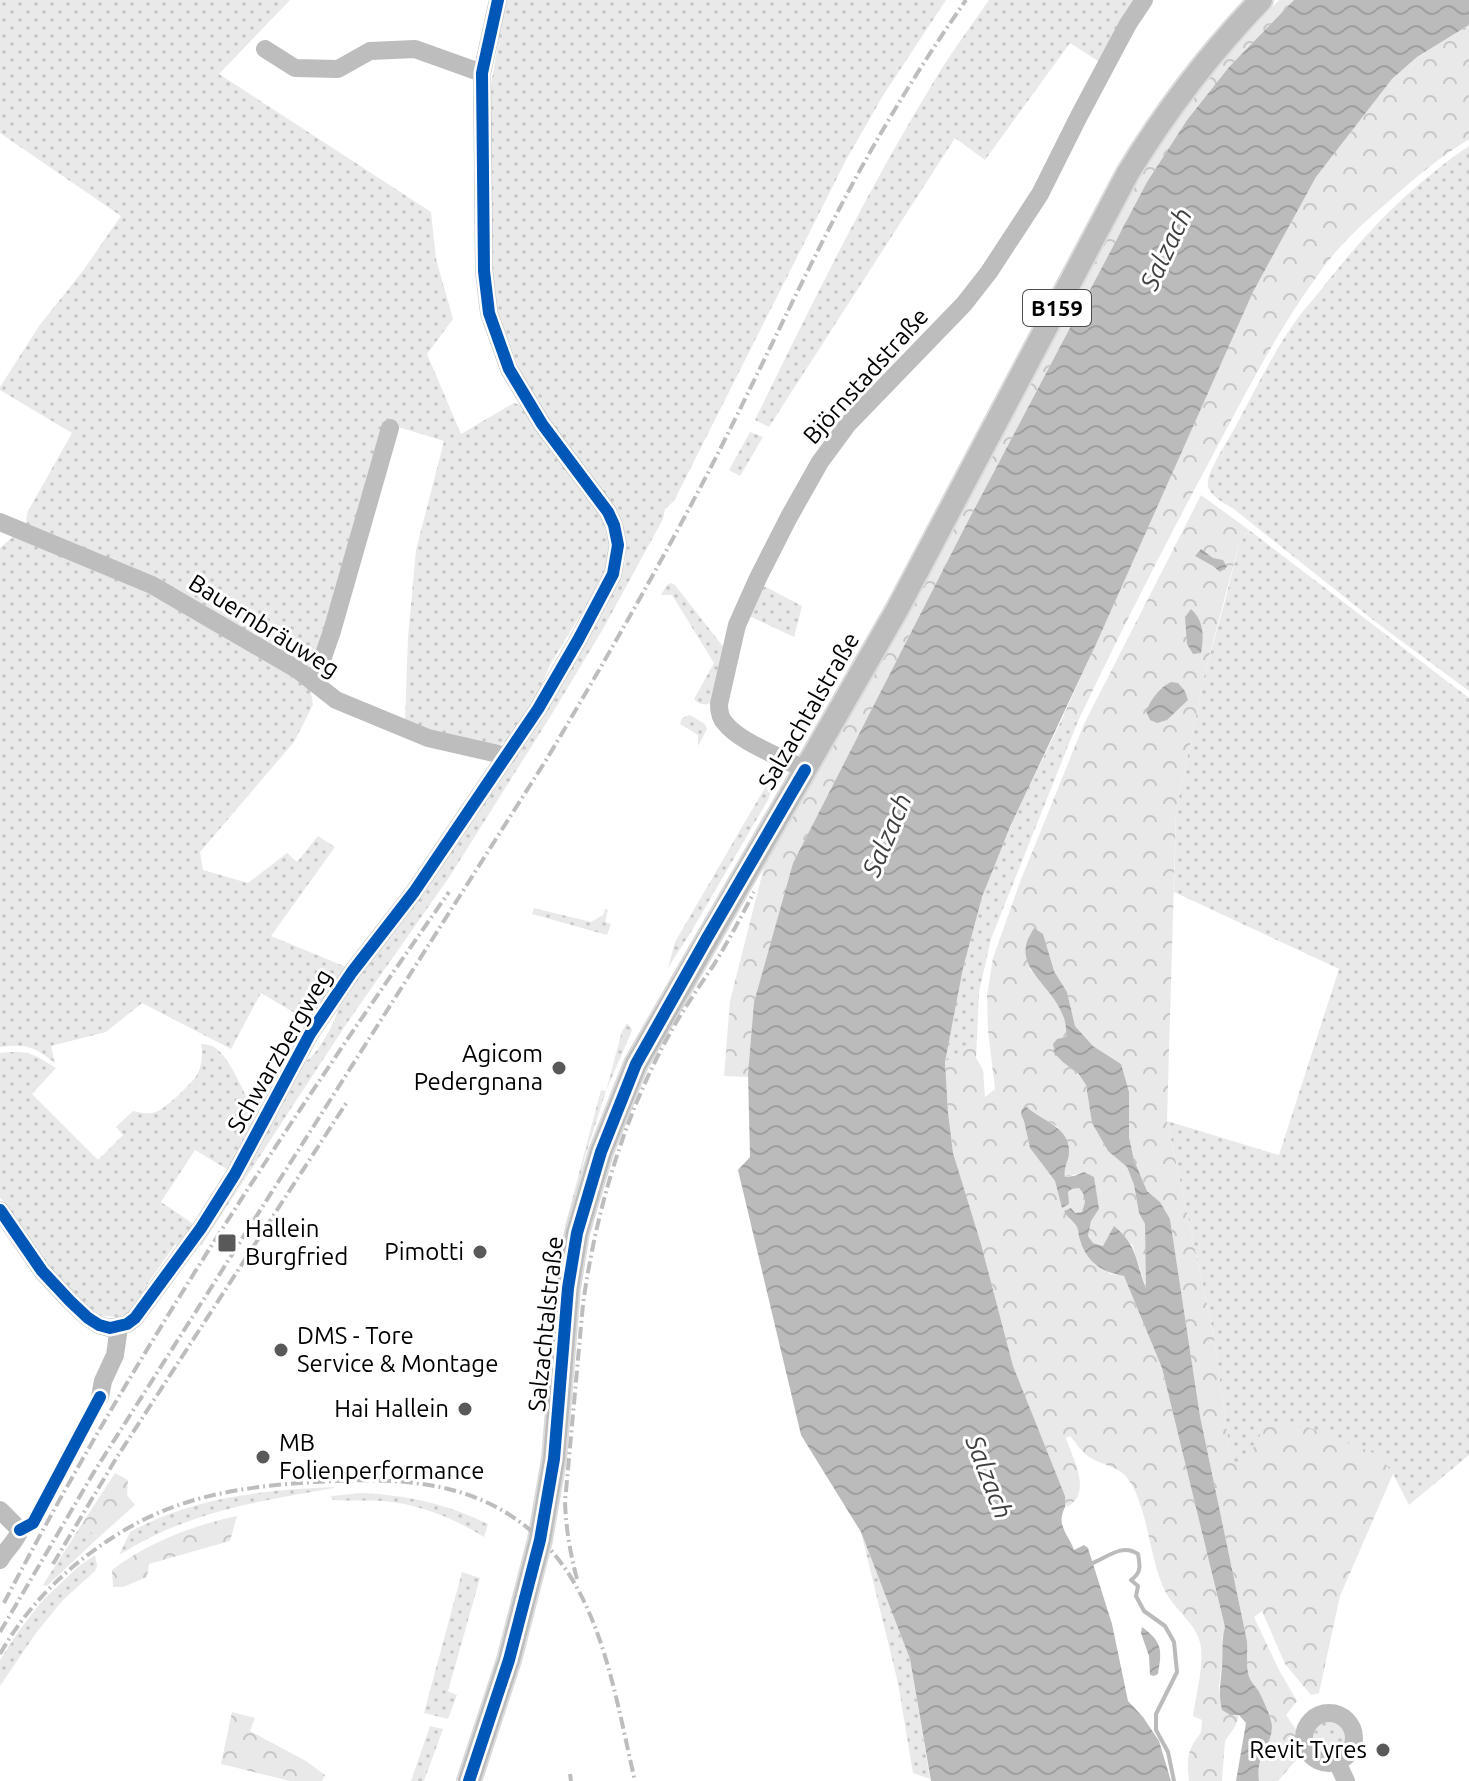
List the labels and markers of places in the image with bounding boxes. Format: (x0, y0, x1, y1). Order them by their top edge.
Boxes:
place label: Agicom Pedergnana (414, 1040, 543, 1095)
marker: Agicom Pedergnana (550, 1059, 568, 1077)
place label: Hallein Burgfried (245, 1215, 348, 1270)
marker: Hallein Burgfried (216, 1232, 238, 1254)
place label: Pimotti (384, 1238, 464, 1265)
marker: Pimotti (471, 1243, 489, 1261)
place label: DMS - Tore Service & Montage (297, 1322, 498, 1377)
marker: DMS - Tore Service & Montage (272, 1341, 290, 1359)
place label: Hai Hallein (334, 1395, 449, 1422)
marker: Hai Hallein (456, 1400, 474, 1418)
place label: MB Folienperformance (279, 1429, 484, 1484)
marker: MB Folienperformance (254, 1448, 272, 1466)
place label: Revit Tyres (1249, 1736, 1367, 1763)
marker: Revit Tyres (1374, 1741, 1392, 1759)

